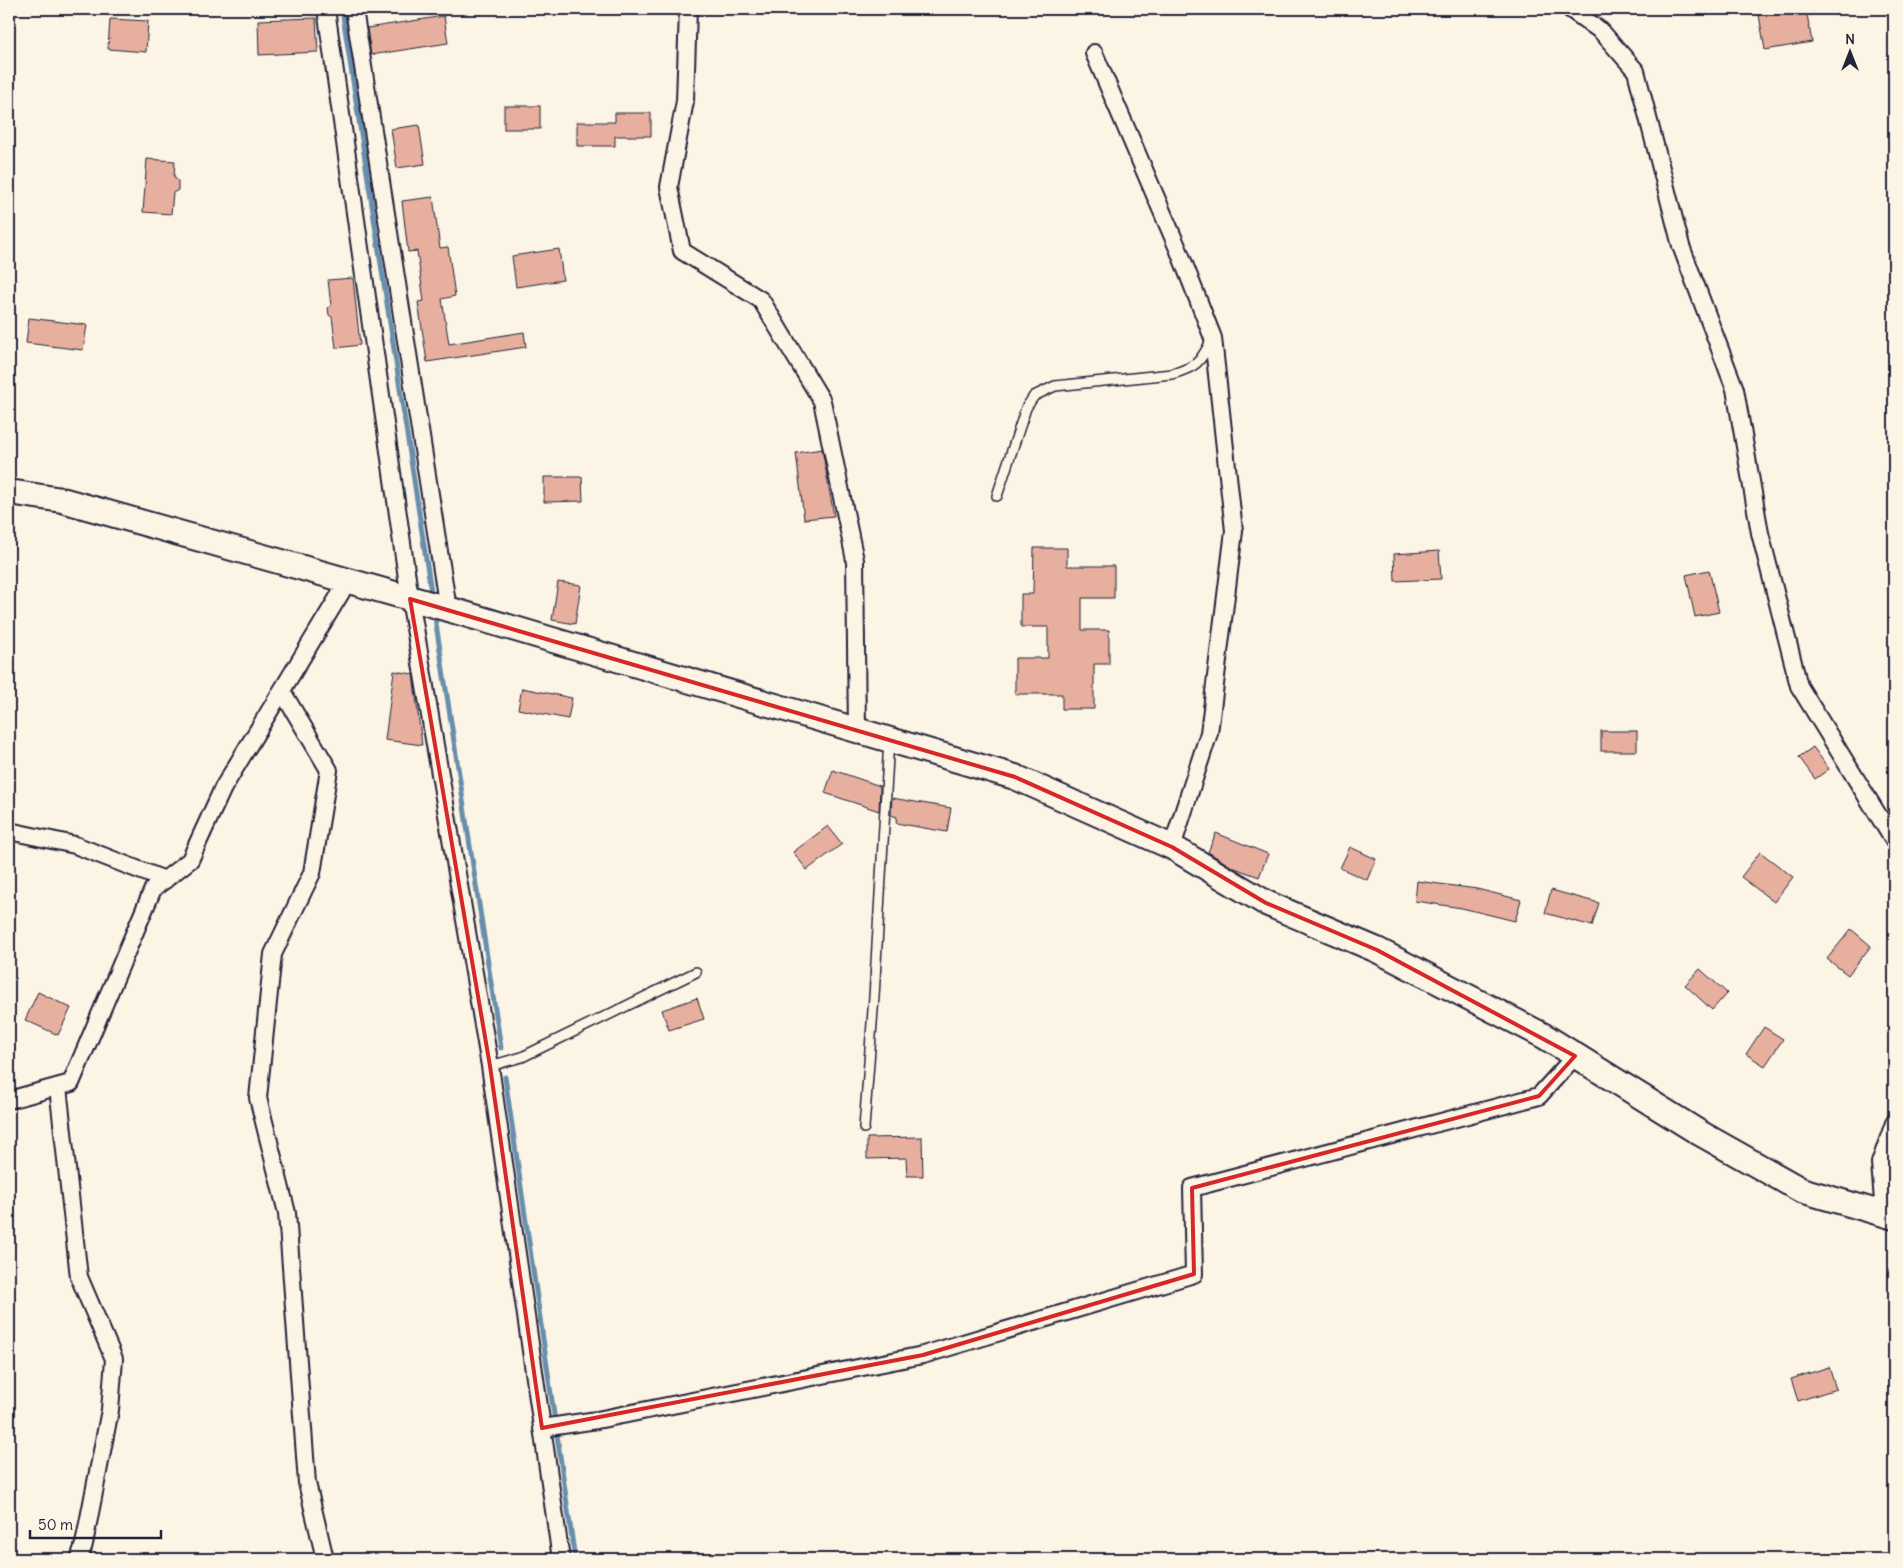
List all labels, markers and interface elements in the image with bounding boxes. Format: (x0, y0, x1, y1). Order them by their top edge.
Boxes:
north arrow (1826, 28, 1876, 78)
text: N (1845, 30, 1855, 48)
scale bar (30, 1508, 161, 1540)
text: 50 m (38, 1515, 73, 1534)

